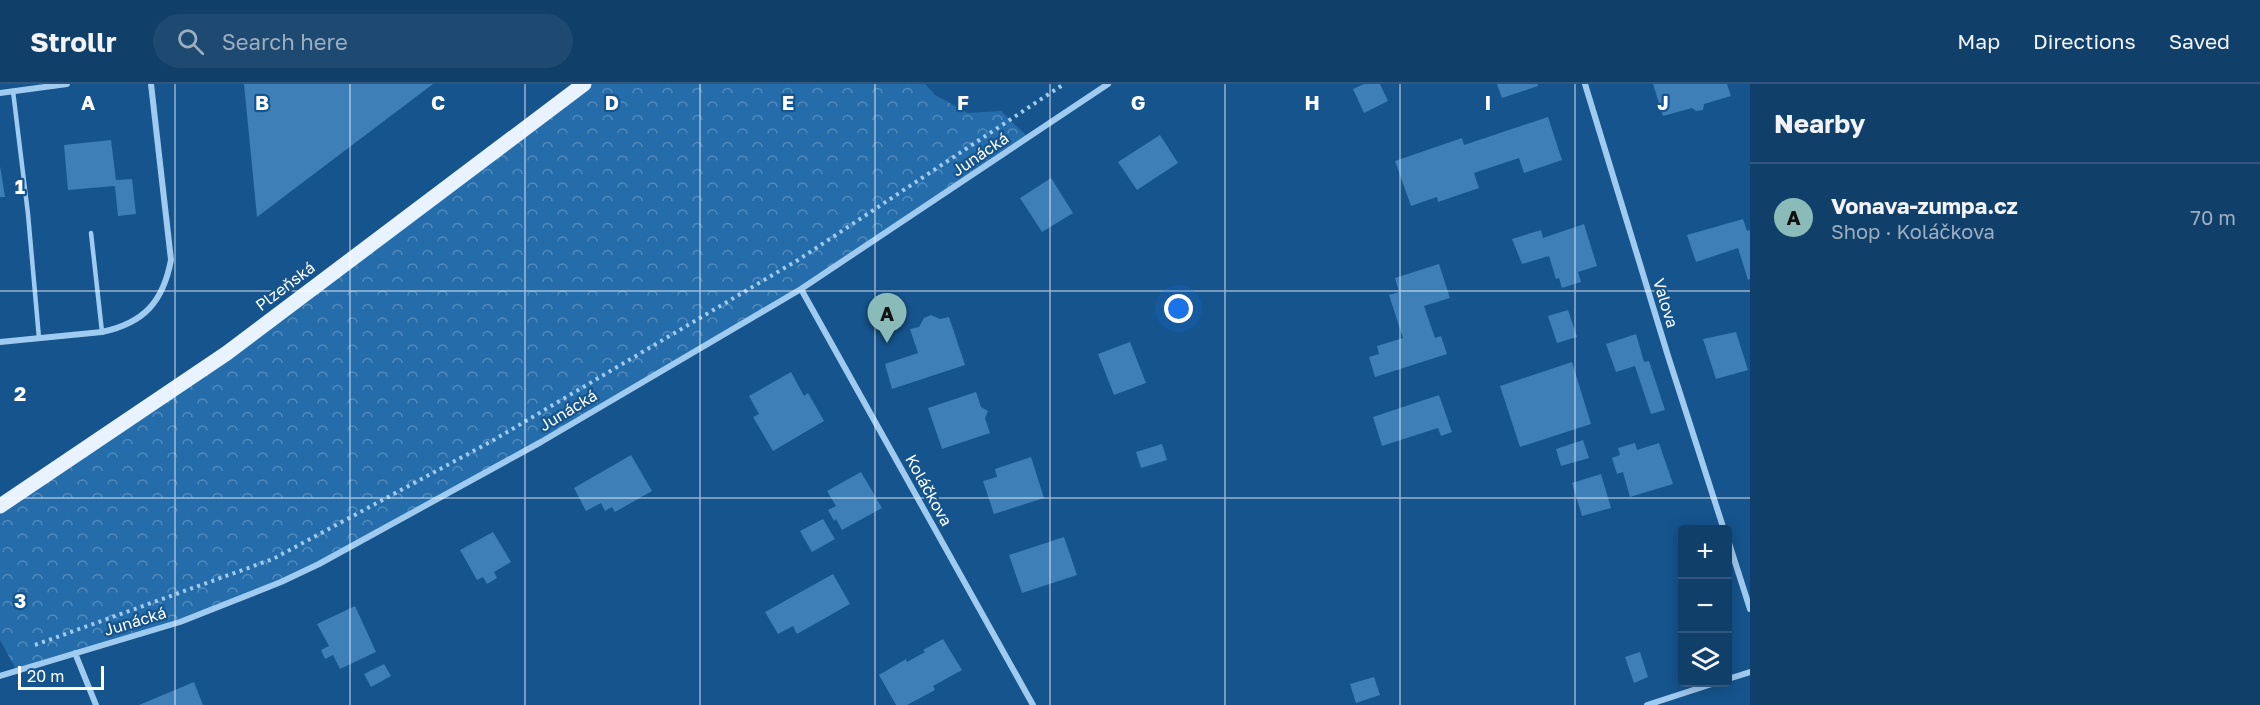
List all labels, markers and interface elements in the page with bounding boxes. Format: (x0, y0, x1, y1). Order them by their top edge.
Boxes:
search box (153, 14, 573, 68)
text: Strollr (30, 25, 117, 58)
icon: search (174, 25, 207, 58)
text: Search here (222, 28, 348, 55)
text: Map (1957, 28, 2000, 54)
text: Directions (2033, 28, 2136, 54)
text: Saved (2169, 28, 2230, 54)
text: A (81, 90, 95, 114)
text: B (255, 90, 269, 114)
text: C (431, 90, 445, 114)
text: D (605, 90, 619, 114)
text: E (782, 90, 794, 114)
text: F (957, 90, 969, 114)
text: G (1131, 90, 1145, 114)
text: H (1304, 90, 1320, 114)
text: I (1485, 90, 1491, 114)
text: J (1657, 90, 1669, 114)
text: Nearby (1774, 108, 1865, 139)
street label: Junácká (948, 128, 1012, 180)
text: 1 (15, 174, 25, 198)
text: Vonava-zumpa.cz (1831, 192, 2018, 219)
text: A (1786, 205, 1801, 229)
text: 70 m (2190, 205, 2236, 229)
text: Shop · Koláčkova (1831, 219, 1995, 243)
street label: Plzeňská (251, 257, 319, 315)
street label: Valova (1649, 276, 1683, 330)
pin: A (868, 294, 906, 343)
your location (1164, 294, 1193, 323)
text: 2 (14, 381, 26, 405)
street label: Junácká (535, 385, 601, 435)
street label: Koláčkova (901, 451, 957, 529)
map controls (1678, 525, 1732, 687)
button: + (1678, 525, 1732, 579)
button: − (1678, 579, 1732, 633)
text: 3 (14, 588, 26, 612)
street label: Junácká (101, 602, 169, 640)
button: layers (1678, 633, 1732, 687)
scale bar (18, 663, 104, 690)
text: 20 m (27, 666, 64, 686)

